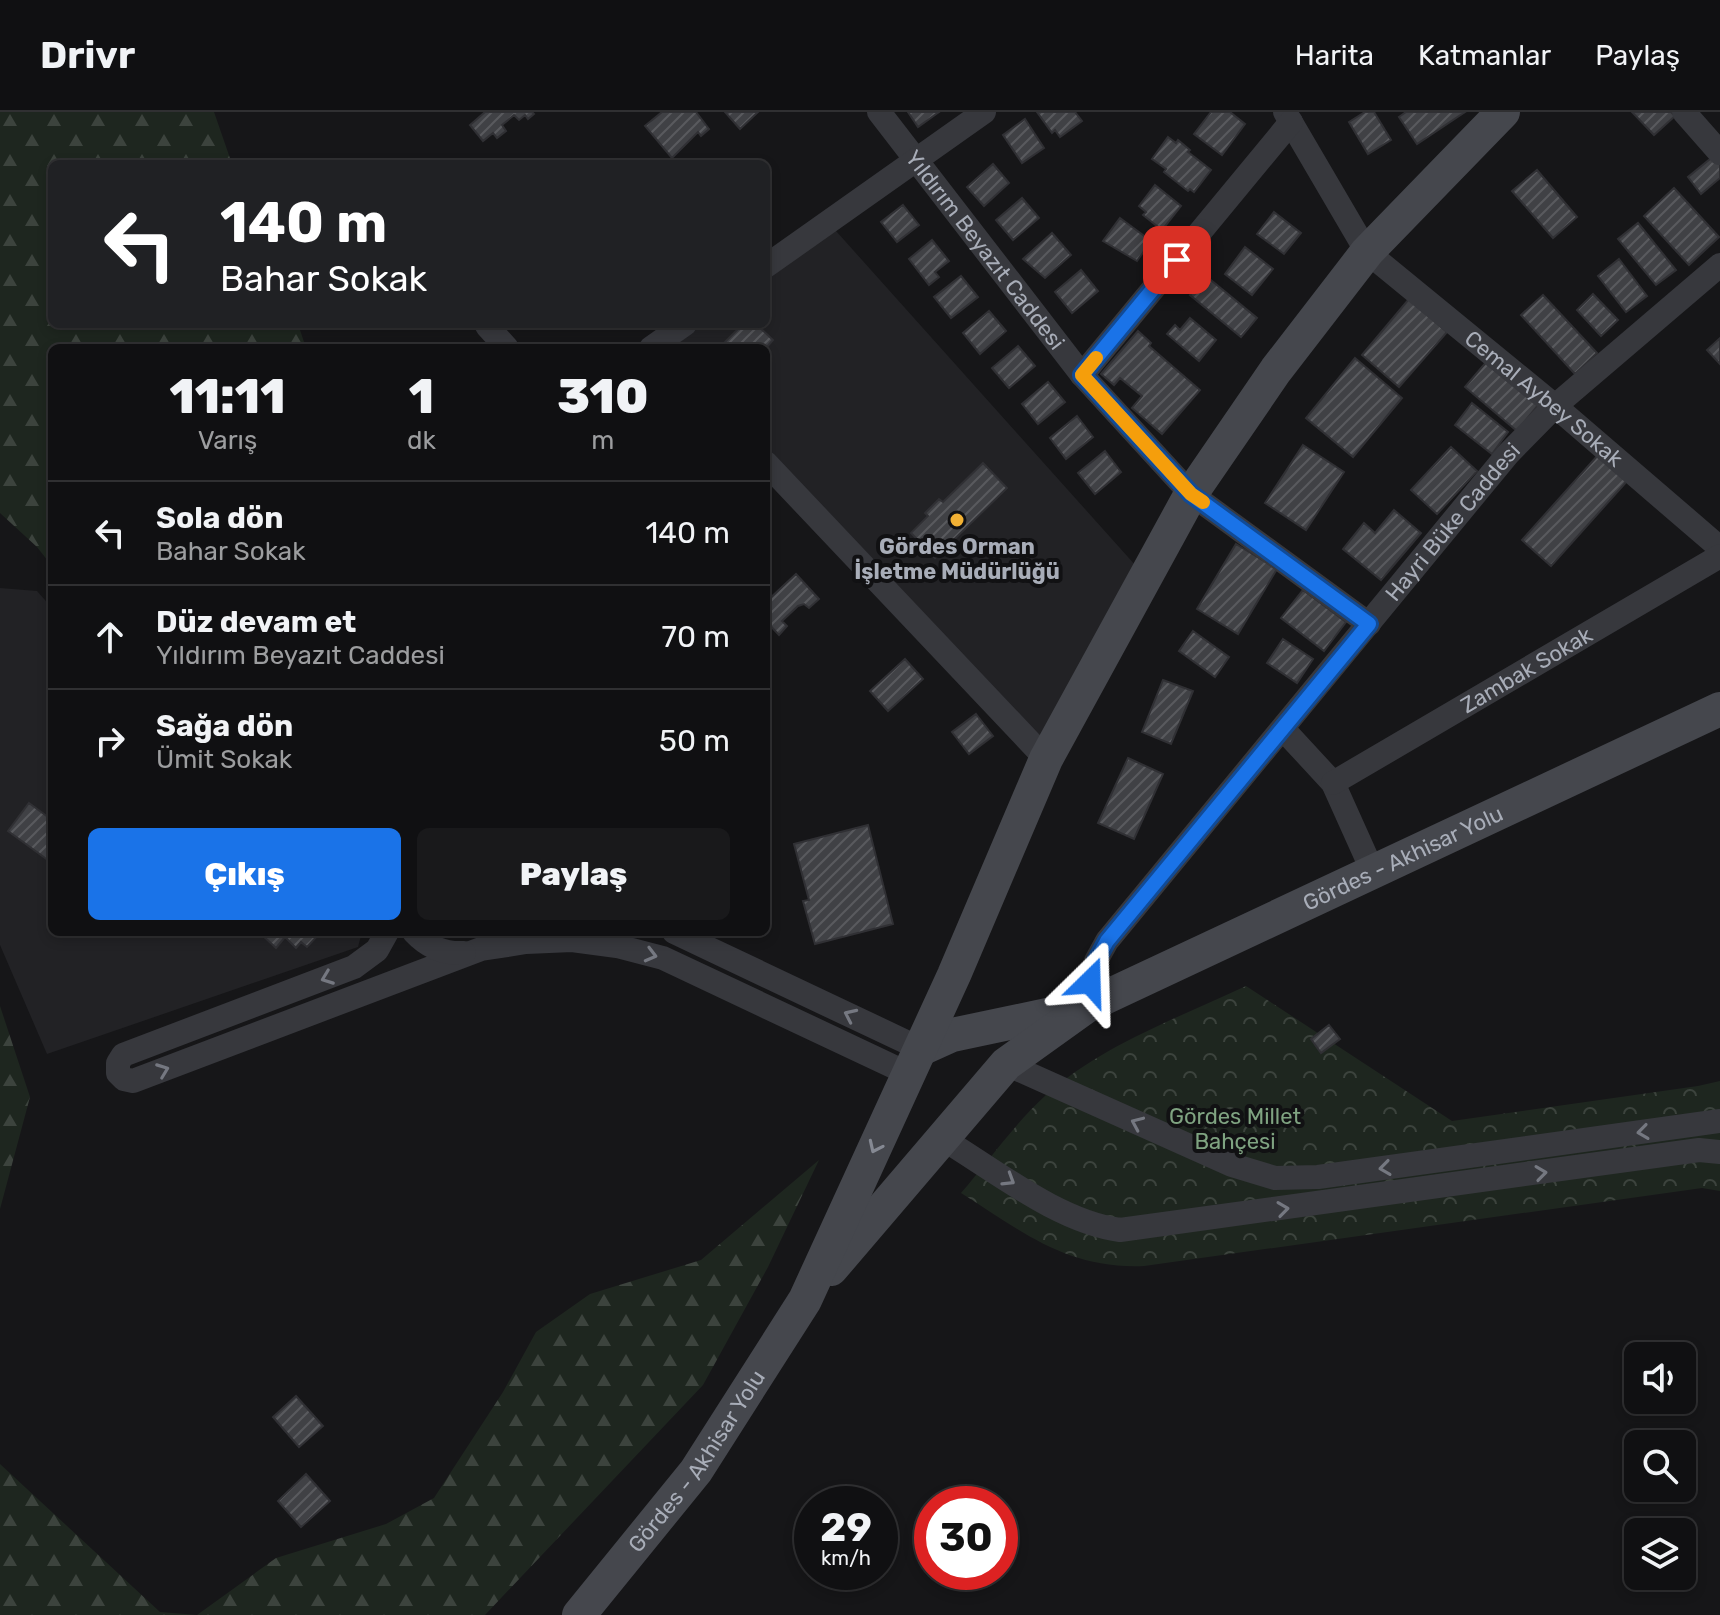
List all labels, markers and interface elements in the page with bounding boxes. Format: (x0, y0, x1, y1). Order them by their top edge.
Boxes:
text: Drivr (40, 32, 135, 78)
text: Harita (1295, 39, 1374, 72)
text: Katmanlar (1418, 39, 1551, 72)
text: Paylaş (1595, 39, 1680, 72)
street label: Yıldırım Beyazıt Caddesi (900, 145, 1070, 355)
text: 140 m (220, 190, 387, 256)
icon: left (88, 192, 192, 296)
pin (1143, 226, 1211, 294)
icon: arrive (1155, 238, 1199, 282)
text: Bahar Sokak (220, 257, 427, 300)
street label: Cemal Aybey Sokak (1459, 325, 1629, 473)
text: 11:11 (170, 368, 285, 425)
text: 1 (409, 368, 434, 425)
text: 310 (557, 368, 648, 425)
text: Varış (198, 425, 257, 456)
text: dk (407, 425, 436, 456)
text: m (591, 425, 614, 456)
street label: Hayri Büke Caddesi (1380, 437, 1526, 607)
text: Sola dön (156, 500, 283, 536)
icon: left (88, 511, 132, 555)
marker: Gördes Orman İşletme Müdürlüğü (948, 511, 966, 529)
text: 140 m (645, 515, 730, 551)
place label: Gördes Orman İşletme Müdürlüğü (854, 533, 1060, 585)
text: Bahar Sokak (156, 536, 306, 567)
text: Düz devam et (156, 604, 356, 640)
icon: ahead (88, 615, 132, 659)
text: 70 m (662, 619, 730, 655)
street label: Zambak Sokak (1456, 621, 1598, 719)
text: Yıldırım Beyazıt Caddesi (156, 640, 445, 671)
text: Sağa dön (156, 708, 293, 744)
icon: right (88, 719, 132, 763)
text: 50 m (659, 723, 730, 759)
text: Ümit Sokak (156, 744, 292, 775)
street label: Gördes - Akhisar Yolu (1299, 800, 1507, 917)
button: Çıkış (88, 828, 401, 920)
button: Paylaş (417, 828, 730, 920)
position arrow (1048, 940, 1132, 1024)
one-way arrow (643, 945, 657, 962)
one-way arrow (321, 968, 335, 985)
one-way arrow (844, 1009, 858, 1025)
one-way arrow (155, 1063, 169, 1080)
park label: Gördes Millet Bahçesi (1169, 1103, 1301, 1155)
one-way arrow (1131, 1117, 1145, 1133)
one-way arrow (1636, 1123, 1650, 1140)
one-way arrow (869, 1139, 885, 1154)
one-way arrow (1378, 1159, 1392, 1176)
one-way arrow (1534, 1165, 1548, 1182)
one-way arrow (1000, 1170, 1015, 1185)
one-way arrow (1276, 1201, 1290, 1218)
map controls (1624, 1342, 1696, 1590)
button: sound (1624, 1342, 1696, 1414)
street label: Gördes - Akhisar Yolu (623, 1365, 771, 1558)
button: search (1624, 1430, 1696, 1502)
speed limit sign: 30 (914, 1486, 1018, 1590)
text: 29 (820, 1504, 872, 1551)
button: layers (1624, 1518, 1696, 1590)
text: km/h (821, 1546, 871, 1570)

